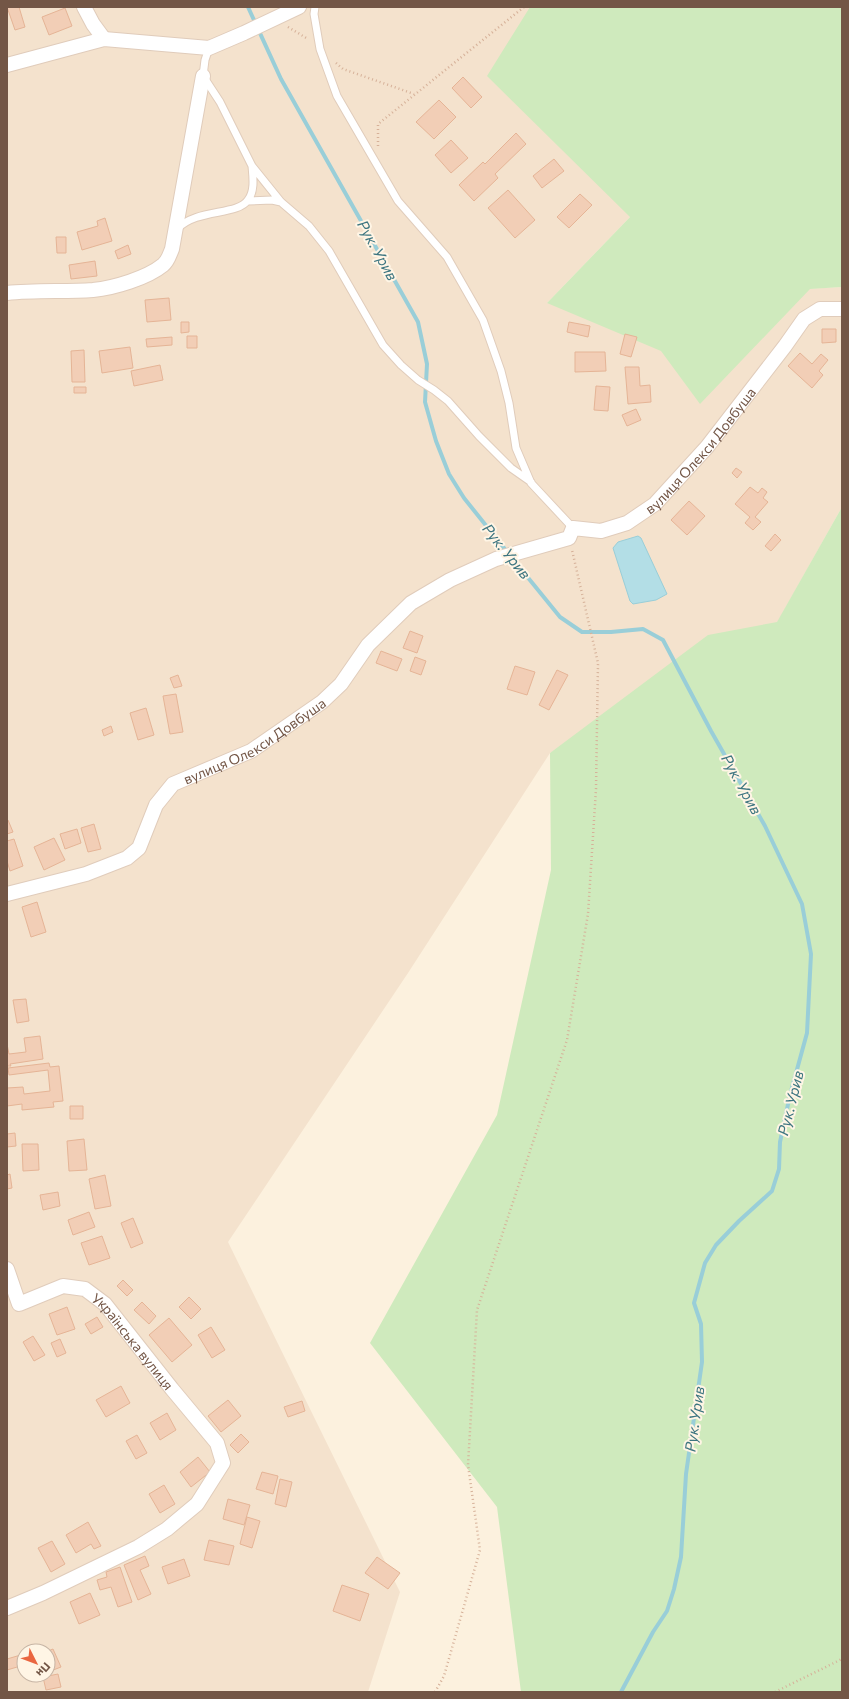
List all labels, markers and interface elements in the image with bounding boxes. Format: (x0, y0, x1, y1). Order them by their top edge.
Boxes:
water label: Рук. Урив (354, 217, 402, 283)
street label: вулиця Олекси Довбуша (642, 384, 759, 517)
water label: Рук. Урив (479, 520, 535, 582)
street label: вулиця Олекси Довбуша (181, 694, 329, 787)
water label: Рук. Урив (718, 751, 766, 817)
water label: Рук. Урив (773, 1069, 807, 1137)
street label: Українська вулиця (89, 1289, 178, 1393)
water label: Рук. Урив (680, 1385, 708, 1453)
north arrow (16, 1643, 56, 1683)
text: Пн (34, 1660, 54, 1680)

